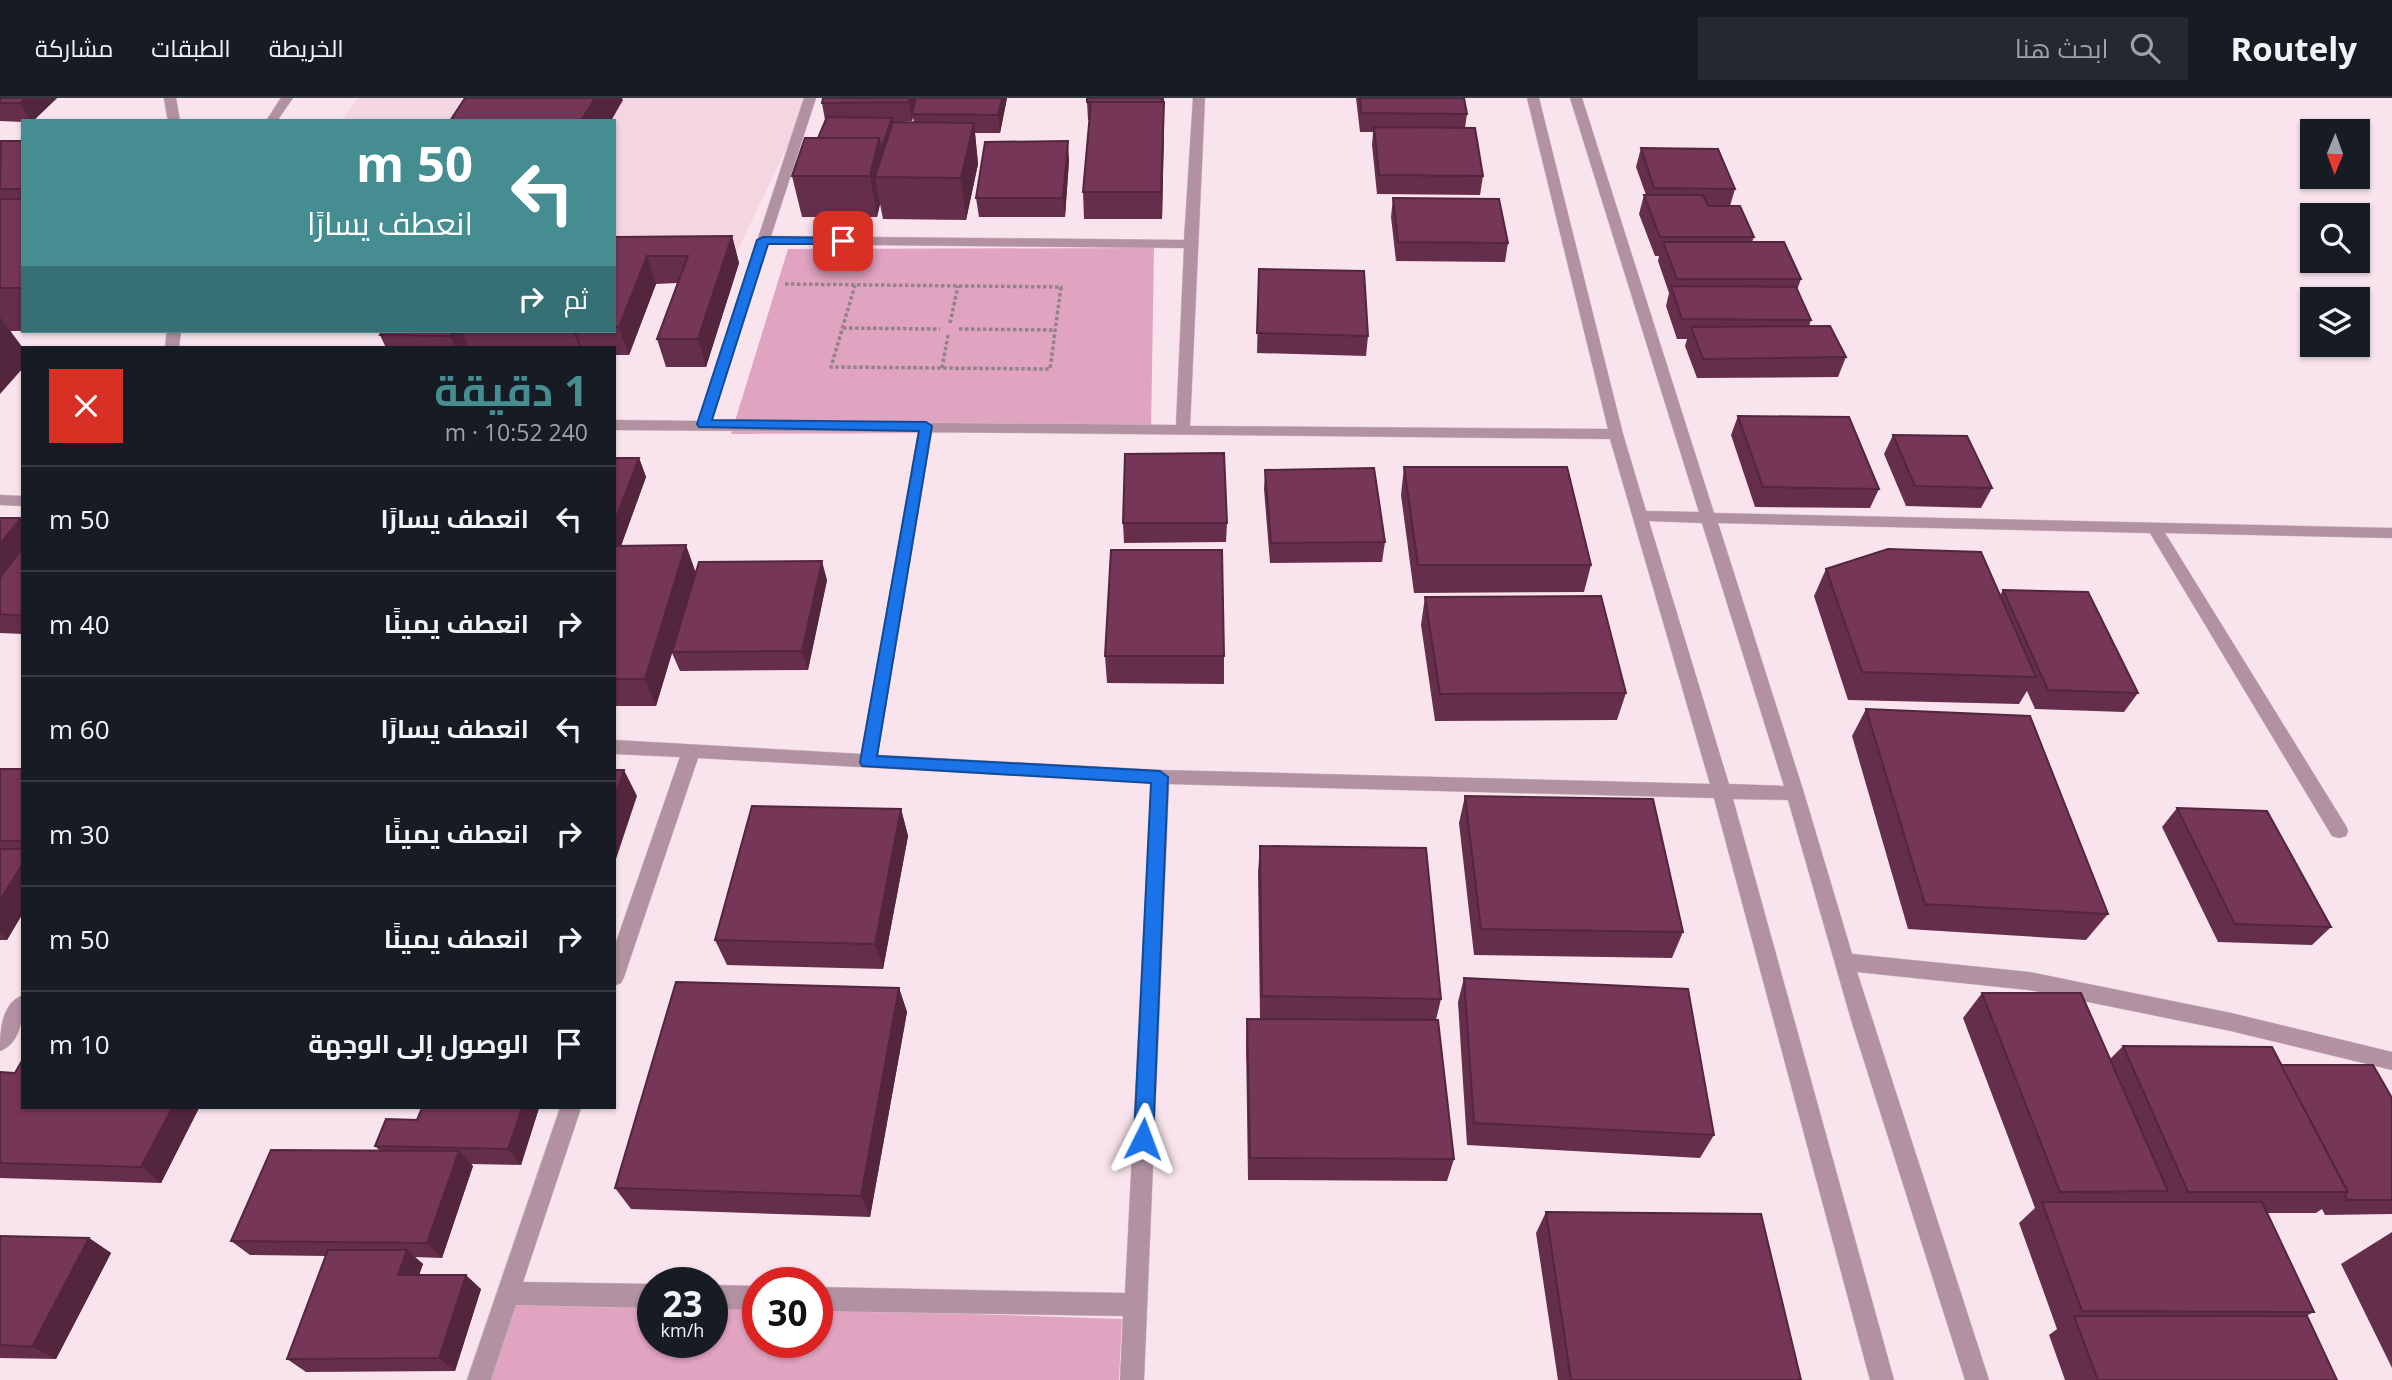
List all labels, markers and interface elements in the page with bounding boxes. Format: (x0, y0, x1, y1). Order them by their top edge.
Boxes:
search box (1698, 17, 2188, 80)
text: Routely (2230, 26, 2357, 71)
icon: search (2126, 29, 2164, 67)
text: ابحث هنا (2015, 30, 2108, 66)
text: مشاركة (35, 31, 113, 64)
text: الطبقات (151, 31, 231, 64)
text: الخريطة (269, 31, 344, 64)
north arrow (2300, 119, 2370, 189)
map controls (2300, 119, 2370, 357)
text: 50 m (356, 130, 473, 196)
icon: left (497, 147, 588, 238)
text: انعطف يسارًا (307, 201, 473, 244)
button: search (2300, 203, 2370, 273)
pin (813, 211, 873, 271)
icon: arrive (824, 222, 862, 260)
icon: right (512, 280, 550, 318)
text: ثم (564, 281, 588, 317)
button: layers (2300, 287, 2370, 357)
text: 1 دقيقة (434, 361, 588, 418)
button: close (49, 369, 123, 443)
text: 240 m · 10:52 (445, 416, 588, 448)
text: انعطف يسارًا (380, 500, 529, 536)
icon: left (550, 500, 588, 538)
text: 50 m (49, 501, 110, 537)
text: انعطف يمينًا (384, 605, 529, 641)
icon: right (550, 605, 588, 643)
text: 40 m (49, 606, 110, 642)
text: انعطف يسارًا (380, 710, 529, 746)
icon: left (550, 710, 588, 748)
text: 60 m (49, 711, 110, 747)
text: انعطف يمينًا (384, 815, 529, 851)
icon: right (550, 815, 588, 853)
text: 30 m (49, 816, 110, 852)
text: انعطف يمينًا (384, 920, 529, 956)
icon: right (550, 920, 588, 958)
text: 50 m (49, 921, 110, 957)
text: الوصول إلى الوجهة (308, 1025, 529, 1061)
icon: arrive (550, 1025, 588, 1063)
text: 10 m (49, 1026, 110, 1062)
position arrow (1106, 1102, 1180, 1176)
speed limit sign: 30 (742, 1267, 833, 1358)
text: 23 (662, 1280, 703, 1327)
text: km/h (661, 1318, 704, 1342)

